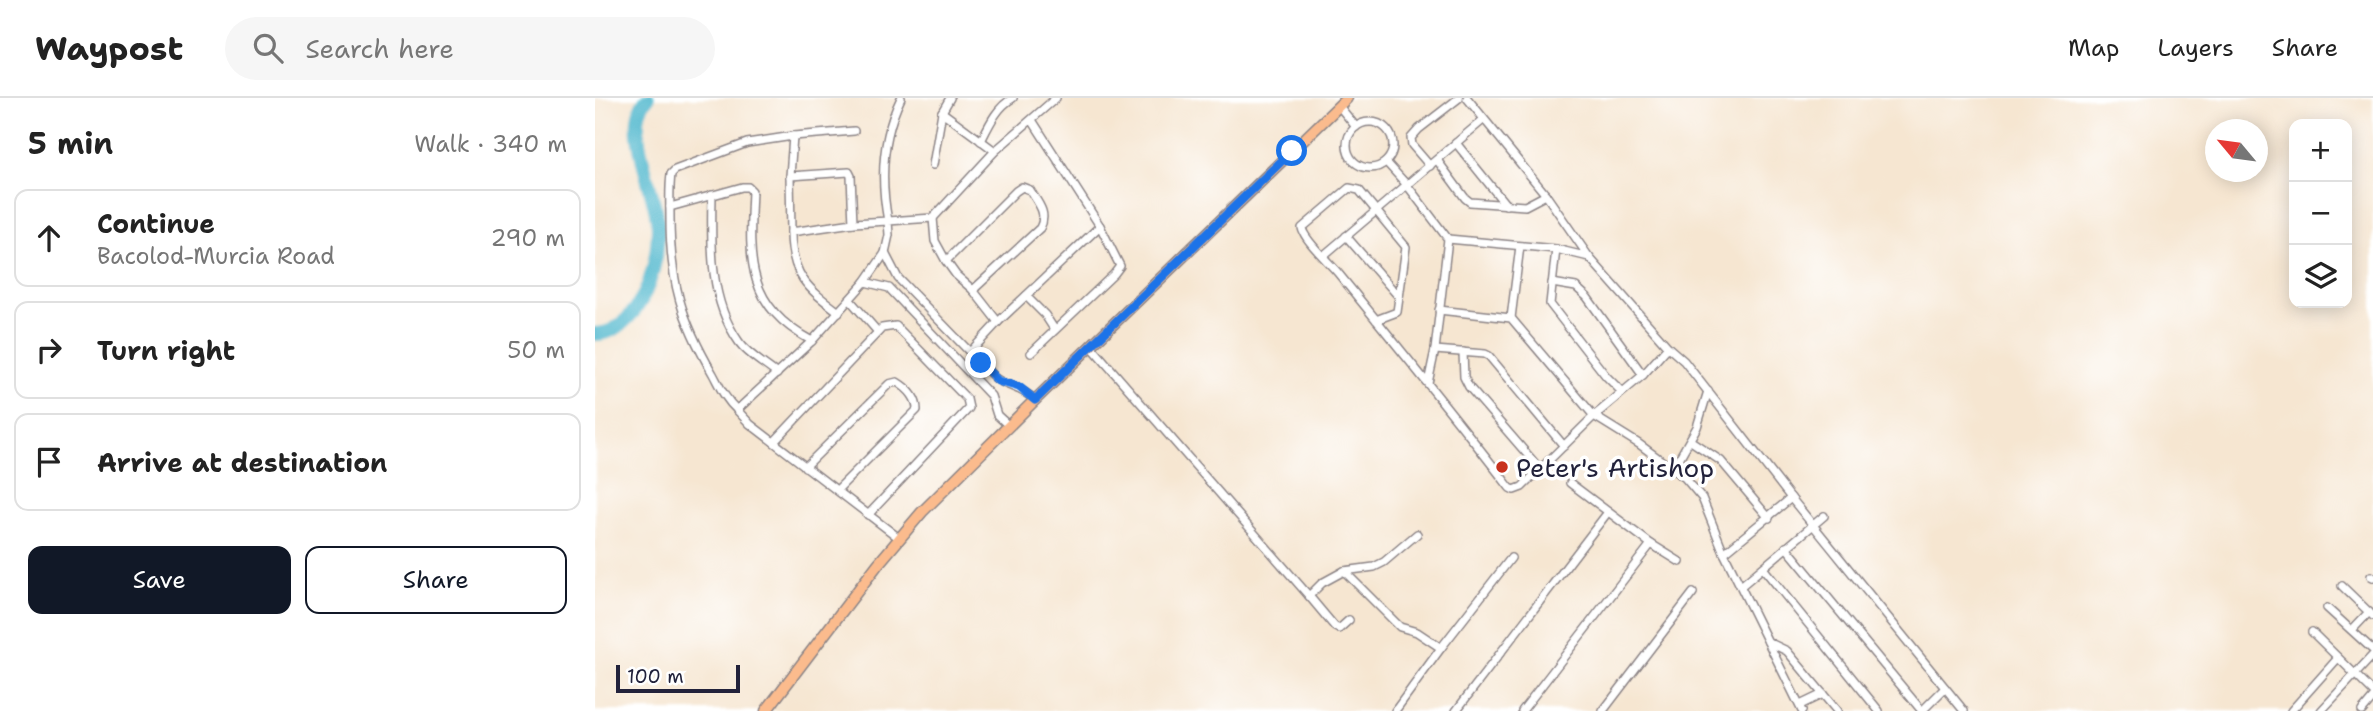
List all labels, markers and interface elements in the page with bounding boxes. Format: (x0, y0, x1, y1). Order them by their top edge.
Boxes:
search box (225, 17, 715, 80)
text: Waypost (35, 26, 183, 71)
icon: search (249, 29, 287, 67)
text: Search here (305, 31, 454, 66)
text: Map (2068, 32, 2119, 64)
text: Layers (2157, 32, 2234, 64)
text: Share (2272, 32, 2338, 64)
north arrow (2205, 119, 2268, 182)
map controls (2289, 119, 2352, 308)
button: + (2289, 119, 2352, 182)
text: 5 min (28, 123, 113, 164)
text: Walk · 340 m (414, 129, 567, 159)
route start (1276, 135, 1307, 166)
button: − (2289, 182, 2352, 245)
text: Continue (97, 206, 215, 241)
icon: ahead (30, 219, 68, 257)
text: 290 m (491, 223, 565, 253)
text: Bacolod-Murcia Road (97, 241, 335, 271)
button: layers (2289, 245, 2352, 308)
icon: right (30, 331, 68, 369)
text: Turn right (97, 333, 235, 368)
text: 50 m (507, 335, 565, 365)
route end (965, 347, 996, 378)
icon: arrive (30, 443, 68, 481)
text: Arrive at destination (97, 445, 387, 480)
place label: Peter's Artishop (1516, 450, 1714, 485)
marker: Peter's Artishop (1494, 459, 1510, 475)
button: Save (28, 546, 291, 614)
button: Share (305, 546, 567, 614)
scale bar (616, 662, 740, 694)
text: 100 m (627, 664, 684, 689)

